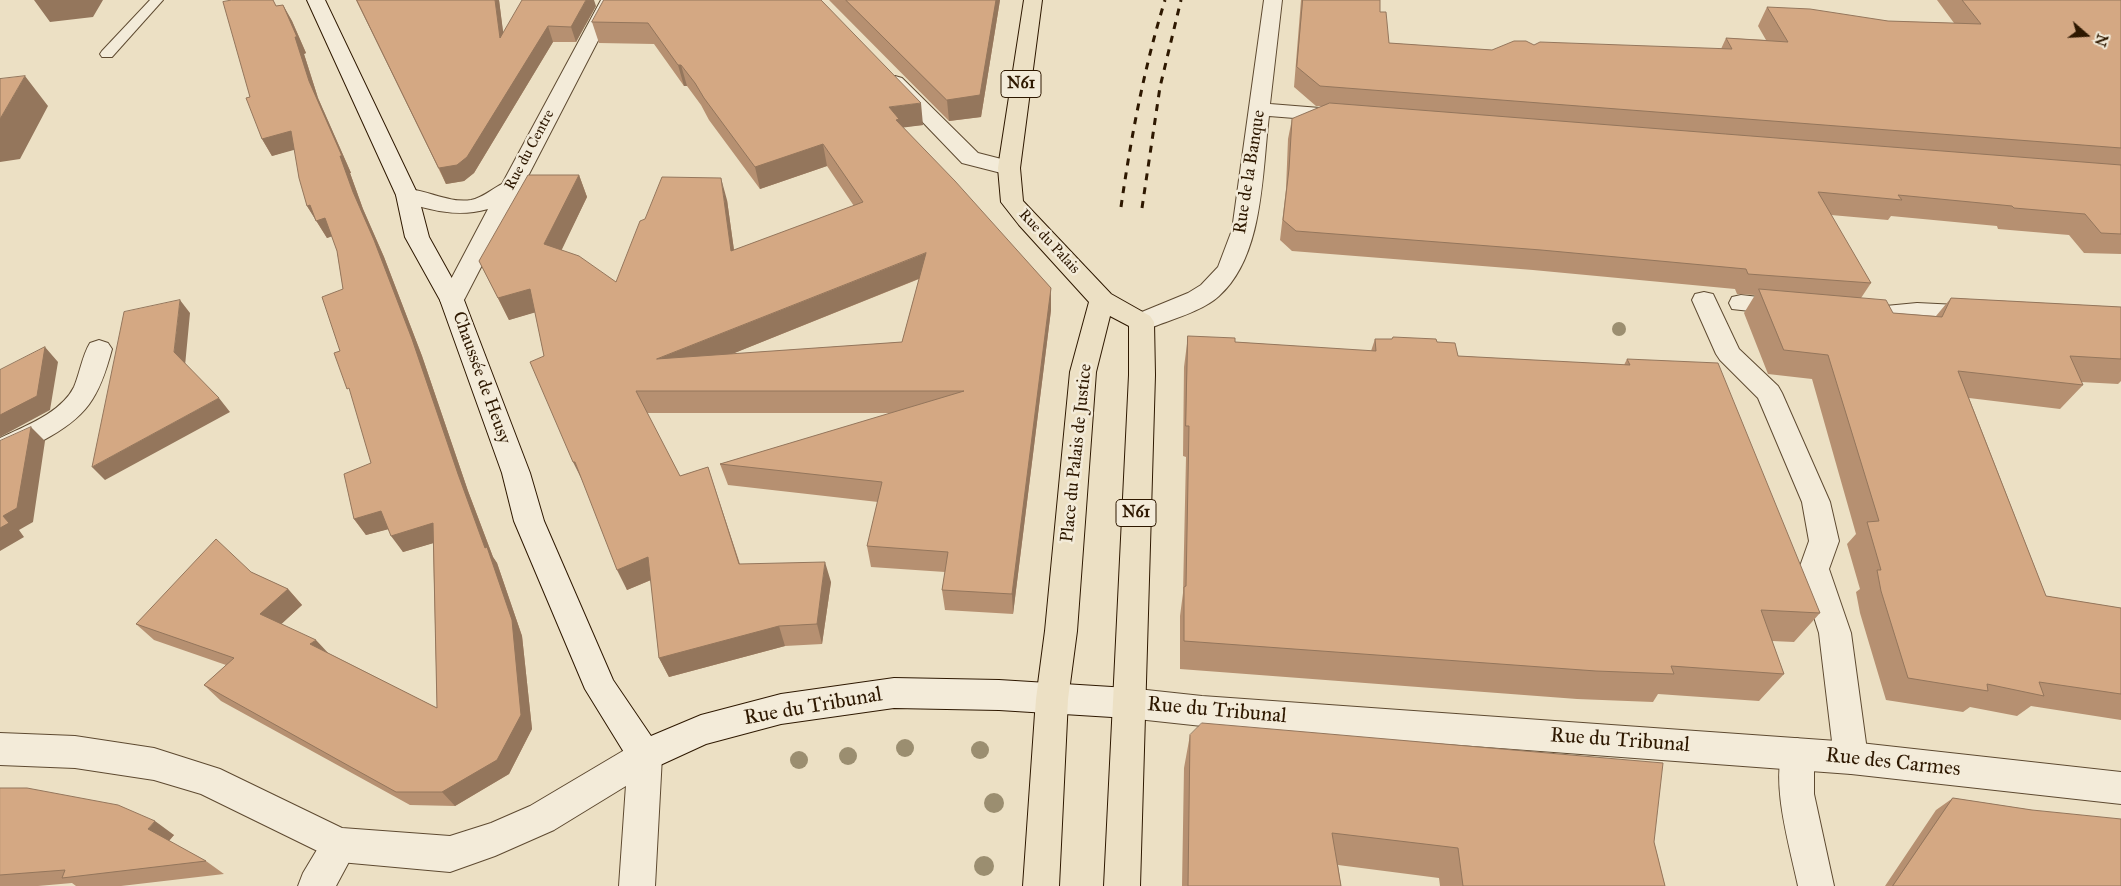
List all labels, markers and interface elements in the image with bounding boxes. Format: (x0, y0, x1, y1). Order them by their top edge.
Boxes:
north arrow (2061, 10, 2111, 60)
text: N (2091, 32, 2111, 48)
road number: N61 (1001, 70, 1041, 98)
street label: Rue du Centre (501, 107, 559, 193)
street label: Rue de la Banque (1230, 109, 1270, 235)
street label: Rue du Palais (1015, 206, 1083, 278)
street label: Chaussée de Heusy (447, 309, 515, 447)
street label: Place du Palais de Justice (1057, 363, 1097, 543)
road number: N61 (1116, 499, 1156, 526)
street label: Rue du Tribunal (742, 682, 884, 732)
street label: Rue du Tribunal (1146, 692, 1288, 730)
street label: Rue du Tribunal (1549, 724, 1691, 758)
street label: Rue des Carmes (1824, 743, 1962, 783)

